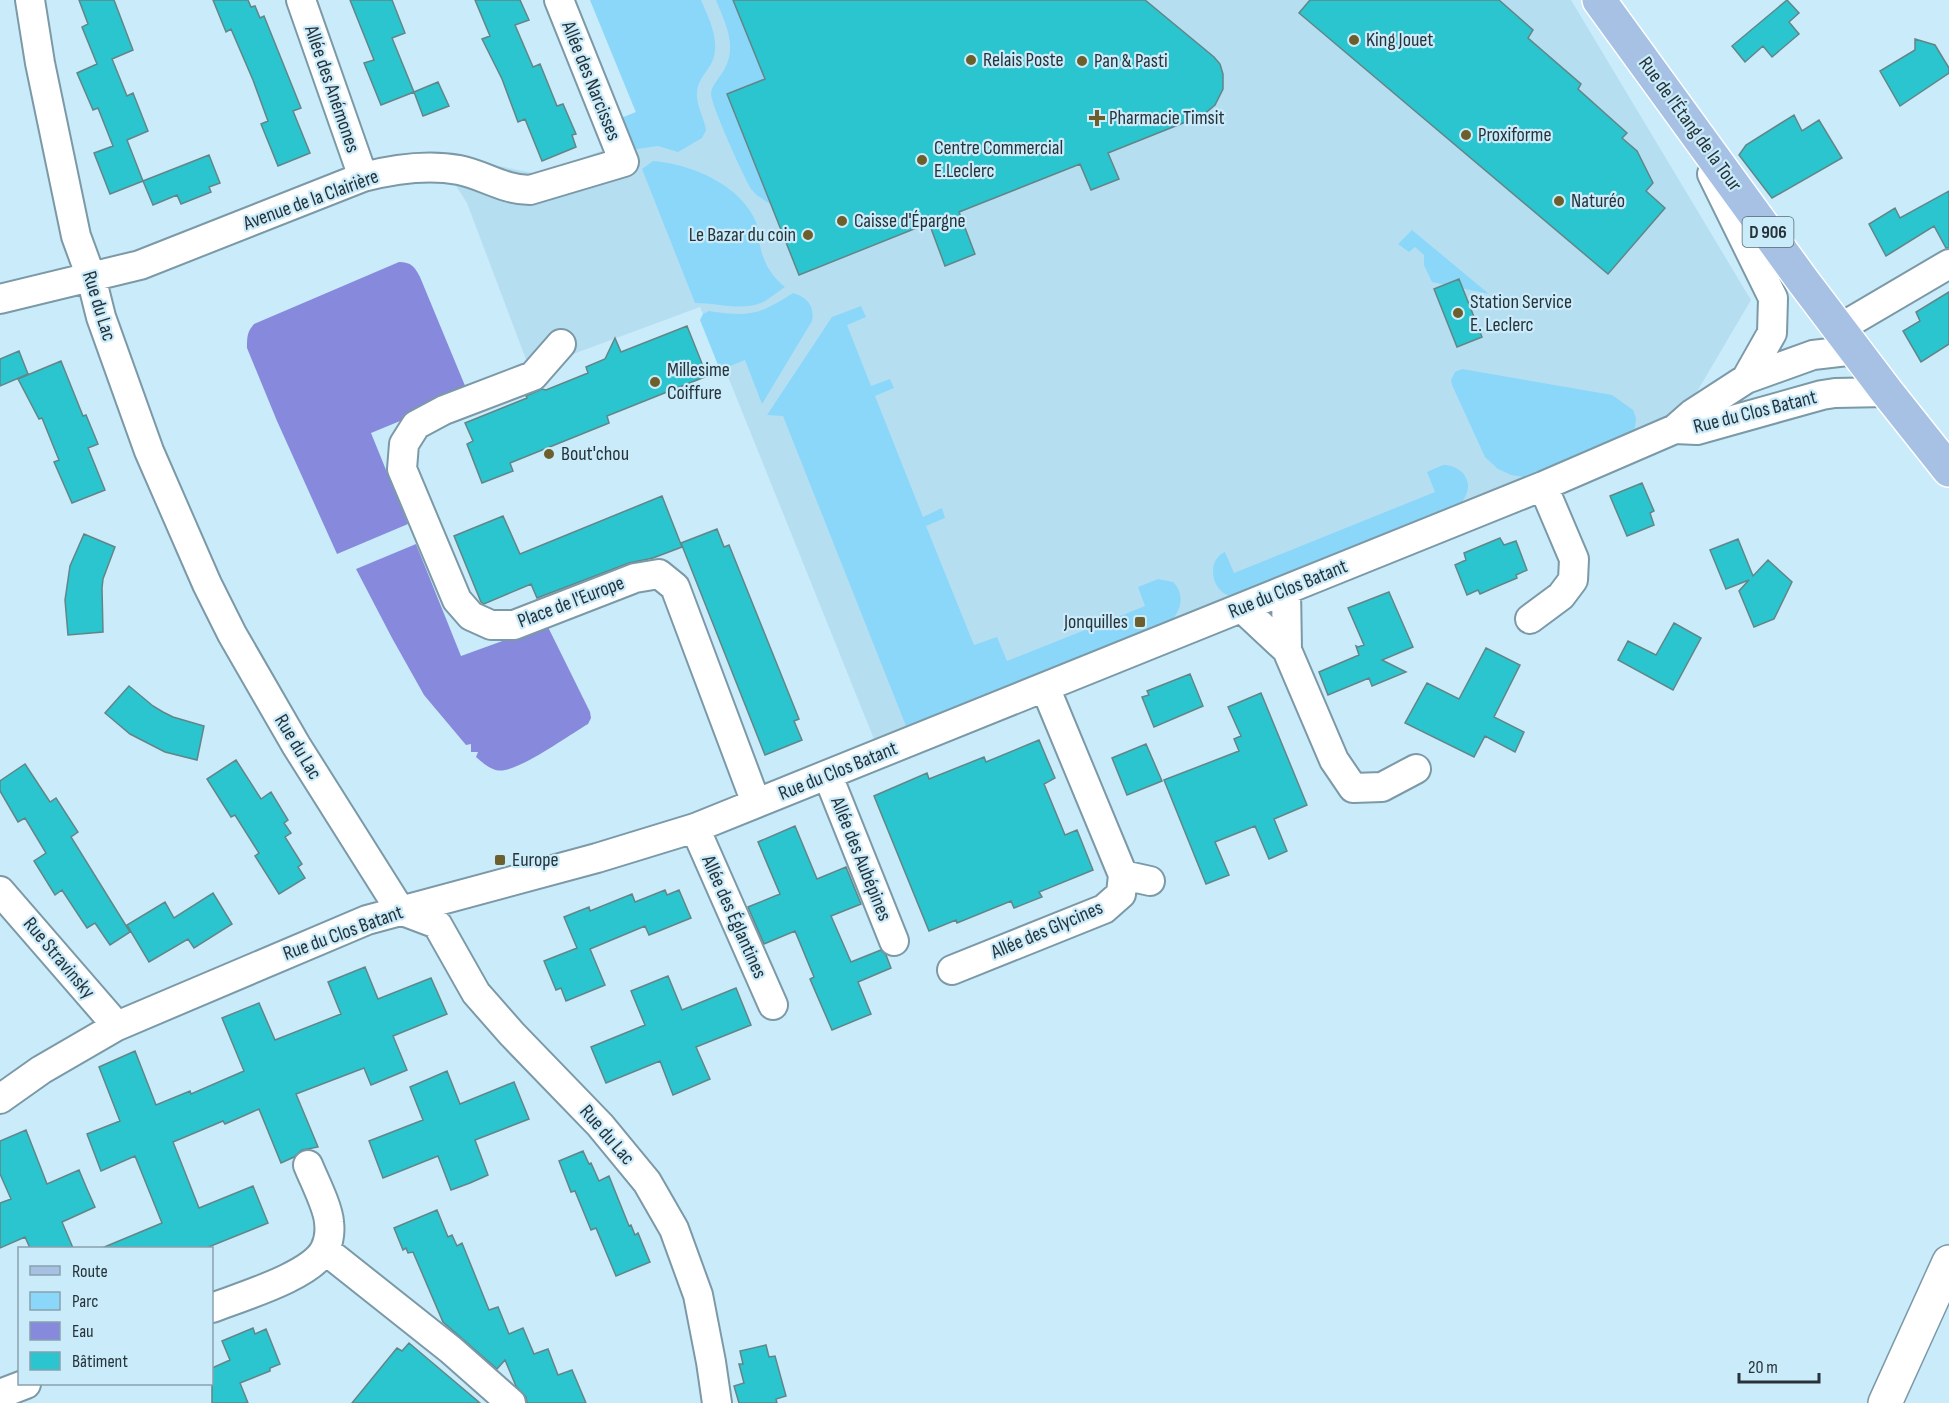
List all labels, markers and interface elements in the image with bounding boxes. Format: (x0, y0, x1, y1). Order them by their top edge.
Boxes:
street label: Allée des Narcisses (556, 17, 626, 144)
street label: Allée des Anémones (299, 21, 365, 156)
place label: King Jouet (1366, 28, 1433, 52)
marker: King Jouet (1347, 33, 1361, 47)
place label: Relais Poste (983, 48, 1063, 72)
place label: Pan & Pasti (1094, 49, 1168, 73)
street label: Rue de l'Étang de la Tour (1633, 52, 1747, 196)
marker: Relais Poste (964, 53, 978, 67)
marker: Pan & Pasti (1075, 54, 1089, 68)
place label: Pharmacie Timsit (1109, 106, 1225, 130)
marker: Pharmacie Timsit (1090, 111, 1104, 125)
place label: Proxiforme (1478, 123, 1551, 147)
marker: Proxiforme (1459, 128, 1473, 142)
place label: Centre Commercial E.Leclerc (934, 136, 1063, 183)
marker: Centre Commercial E.Leclerc (915, 153, 929, 167)
street label: Avenue de la Clairière (239, 164, 382, 236)
place label: Naturéo (1571, 189, 1625, 213)
marker: Naturéo (1552, 194, 1566, 208)
place label: Caisse d'Épargne (854, 209, 966, 233)
marker: Caisse d'Épargne (835, 214, 849, 228)
road number: D 906 (1742, 217, 1794, 247)
place label: Le Bazar du coin (689, 223, 796, 247)
marker: Le Bazar du coin (801, 228, 815, 242)
street label: Rue du Lac (77, 268, 121, 344)
place label: Station Service E. Leclerc (1470, 290, 1572, 337)
marker: Station Service E. Leclerc (1451, 306, 1465, 320)
place label: Millesime Coiffure (667, 358, 730, 405)
marker: Millesime Coiffure (648, 375, 662, 389)
street label: Rue du Clos Batant (1691, 385, 1819, 439)
place label: Bout'chou (561, 442, 629, 466)
marker: Bout'chou (542, 447, 556, 461)
street label: Rue du Clos Batant (1225, 554, 1351, 624)
street label: Place de l'Europe (514, 571, 628, 633)
place label: Jonquilles (1063, 610, 1128, 634)
marker: Jonquilles (1133, 615, 1147, 629)
street label: Rue du Lac (269, 710, 327, 784)
street label: Rue du Clos Batant (775, 736, 901, 806)
street label: Allée des Aubépines (825, 793, 897, 924)
place label: Europe (512, 848, 559, 872)
street label: Allée des Églantines (696, 851, 772, 982)
marker: Europe (493, 853, 507, 867)
street label: Allée des Glycines (987, 896, 1106, 965)
street label: Rue du Clos Batant (280, 900, 406, 966)
street label: Rue Stravinsky (18, 912, 100, 1004)
street label: Rue du Lac (574, 1100, 640, 1170)
legend (18, 1247, 213, 1385)
text: Route (72, 1261, 108, 1282)
text: Parc (72, 1291, 98, 1312)
text: Eau (72, 1321, 94, 1342)
scale bar (1739, 1346, 1818, 1384)
text: Bâtiment (72, 1351, 128, 1372)
text: 20 m (1748, 1357, 1778, 1378)

